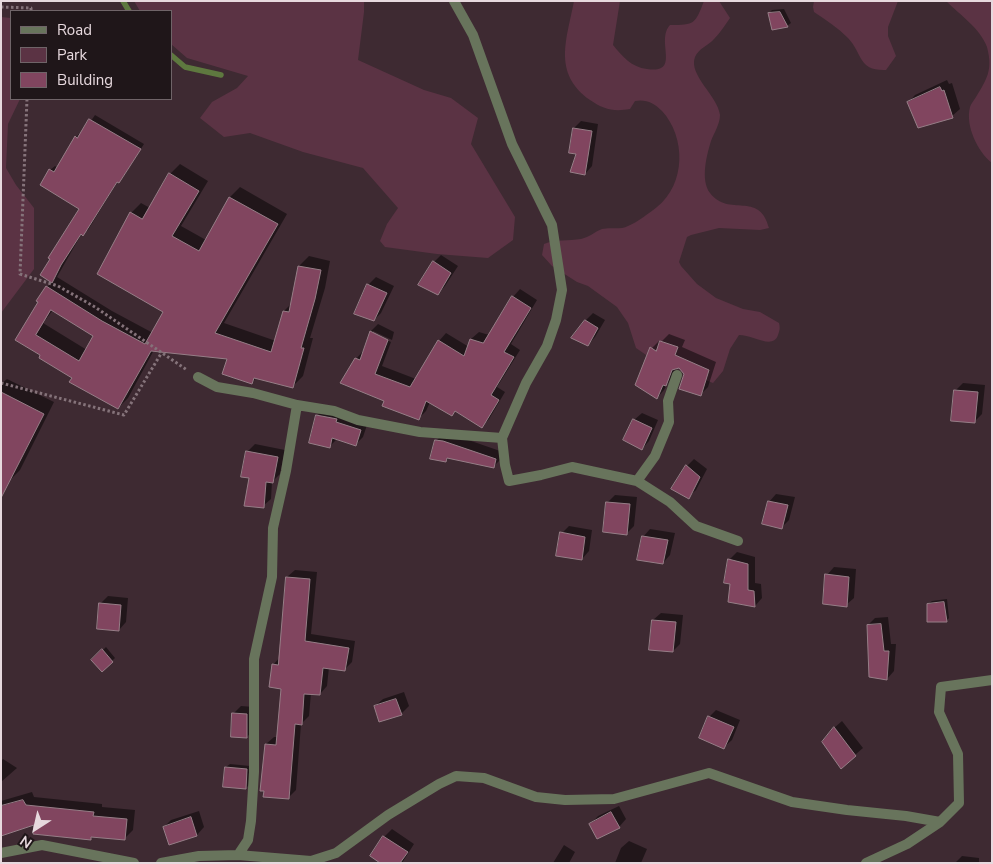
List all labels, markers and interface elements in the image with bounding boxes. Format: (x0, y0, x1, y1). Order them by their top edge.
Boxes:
legend (10, 10, 172, 100)
text: Road (57, 20, 92, 40)
text: Park (57, 45, 87, 65)
text: Building (57, 70, 113, 90)
north arrow (10, 804, 60, 854)
text: N (16, 831, 36, 852)

